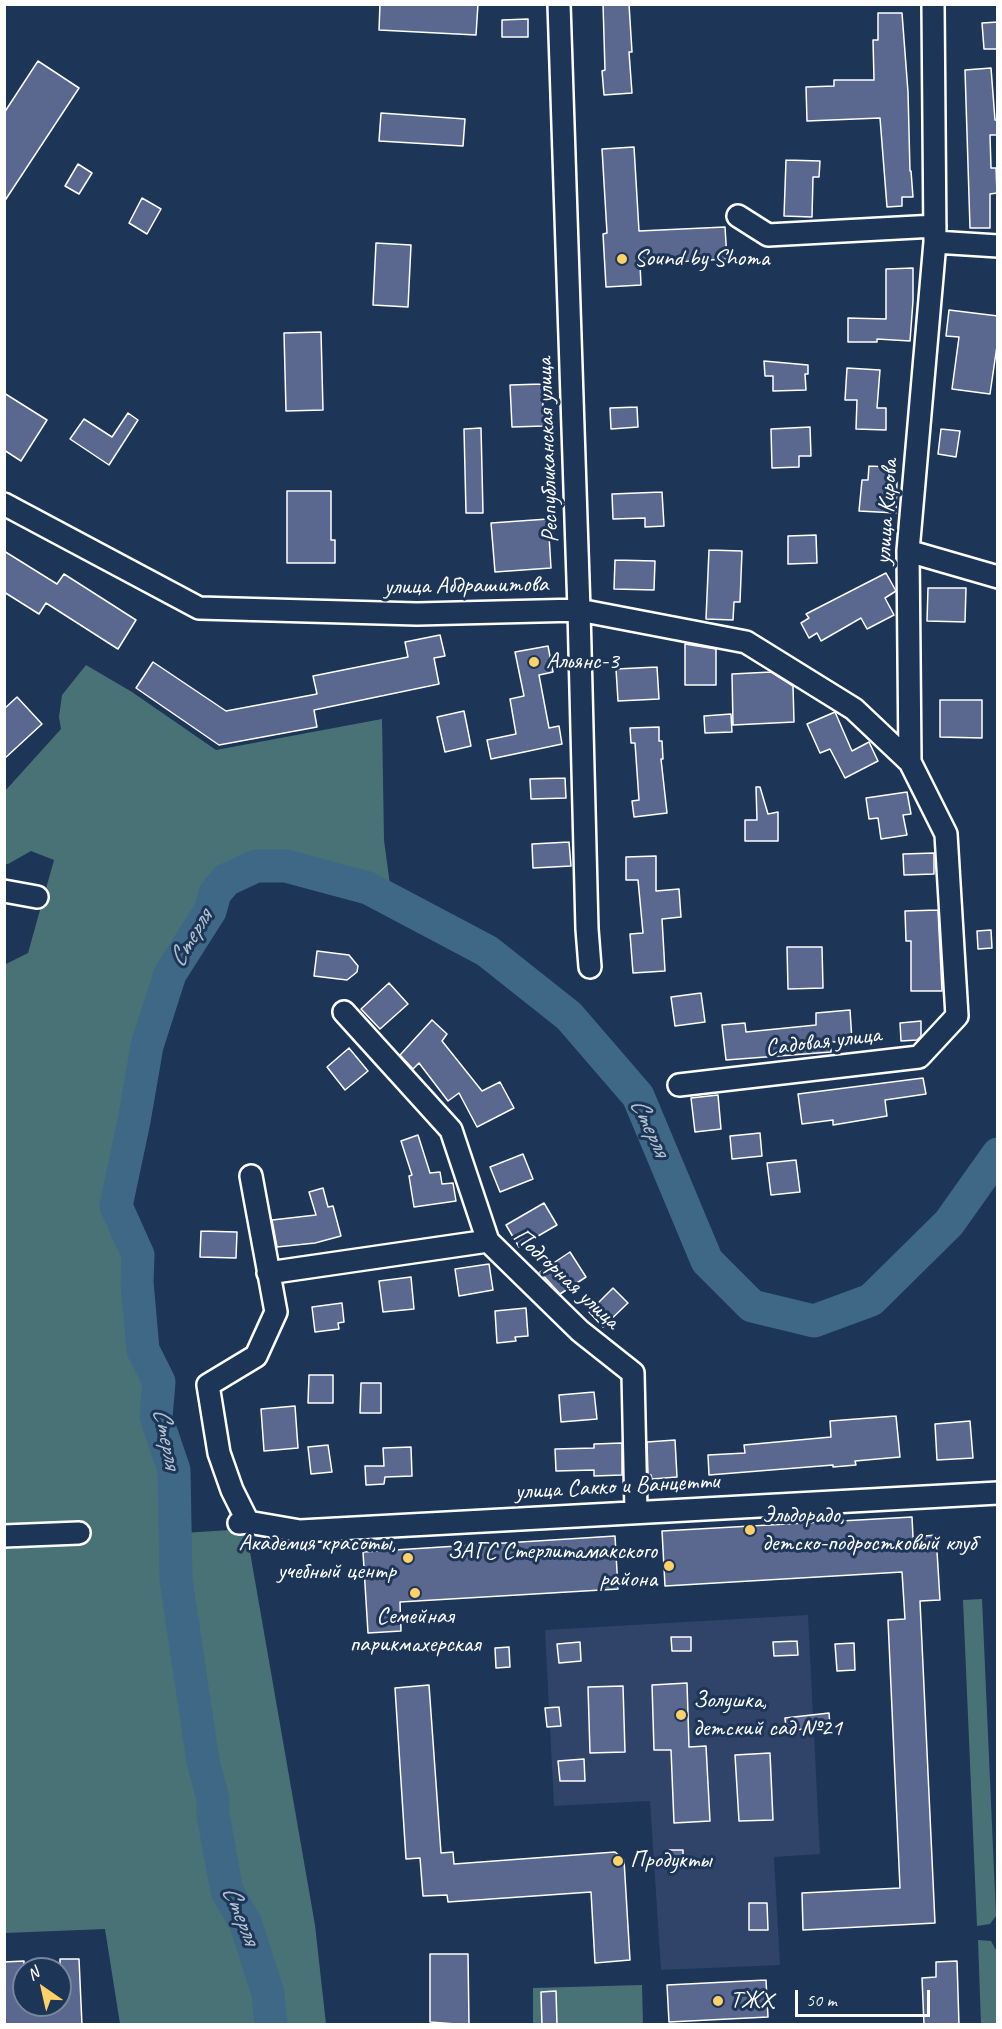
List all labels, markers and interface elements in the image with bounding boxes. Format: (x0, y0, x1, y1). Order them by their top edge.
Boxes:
place label: Sound by Shoma (634, 245, 769, 273)
marker: Sound by Shoma (615, 252, 629, 266)
street label: Республиканская улица (530, 357, 566, 543)
street label: улица Кирова (869, 458, 905, 566)
street label: улица Абдрашитова (384, 570, 548, 602)
place label: Альянс-3 (546, 648, 619, 676)
marker: Альянс-3 (527, 655, 541, 669)
water label: Стерля (162, 905, 220, 973)
street label: Садовая улица (763, 1021, 883, 1063)
water label: Стерля (622, 1093, 676, 1161)
street label: Подгорная улица (507, 1222, 625, 1336)
water label: Стерля (145, 1405, 187, 1471)
street label: улица Сакко и Ванцетти (514, 1467, 720, 1507)
place label: Эльдорадо, детско-подростковый клуб (762, 1502, 976, 1558)
marker: Эльдорадо, детско-подростковый клуб (743, 1523, 757, 1537)
place label: Академия красоты, учебный центр (238, 1530, 396, 1586)
place label: ЗАГС Стерлитамакского района (447, 1538, 657, 1594)
marker: Академия красоты, учебный центр (401, 1551, 415, 1565)
marker: ЗАГС Стерлитамакского района (662, 1559, 676, 1573)
marker: Семейная парикмахерская (408, 1586, 422, 1600)
place label: Семейная парикмахерская (350, 1603, 480, 1659)
place label: Золушка, детский сад №21 (693, 1687, 842, 1743)
marker: Золушка, детский сад №21 (674, 1708, 688, 1722)
place label: Продукты (630, 1847, 712, 1875)
marker: Продукты (611, 1854, 625, 1868)
water label: Стерля (214, 1881, 266, 1949)
north arrow (12, 1957, 72, 2017)
text: N (23, 1963, 43, 1985)
scale bar (798, 1978, 933, 2016)
place label: ТЖХ (730, 1987, 773, 2015)
text: 50 m (806, 1989, 837, 2011)
marker: ТЖХ (711, 1994, 725, 2008)

